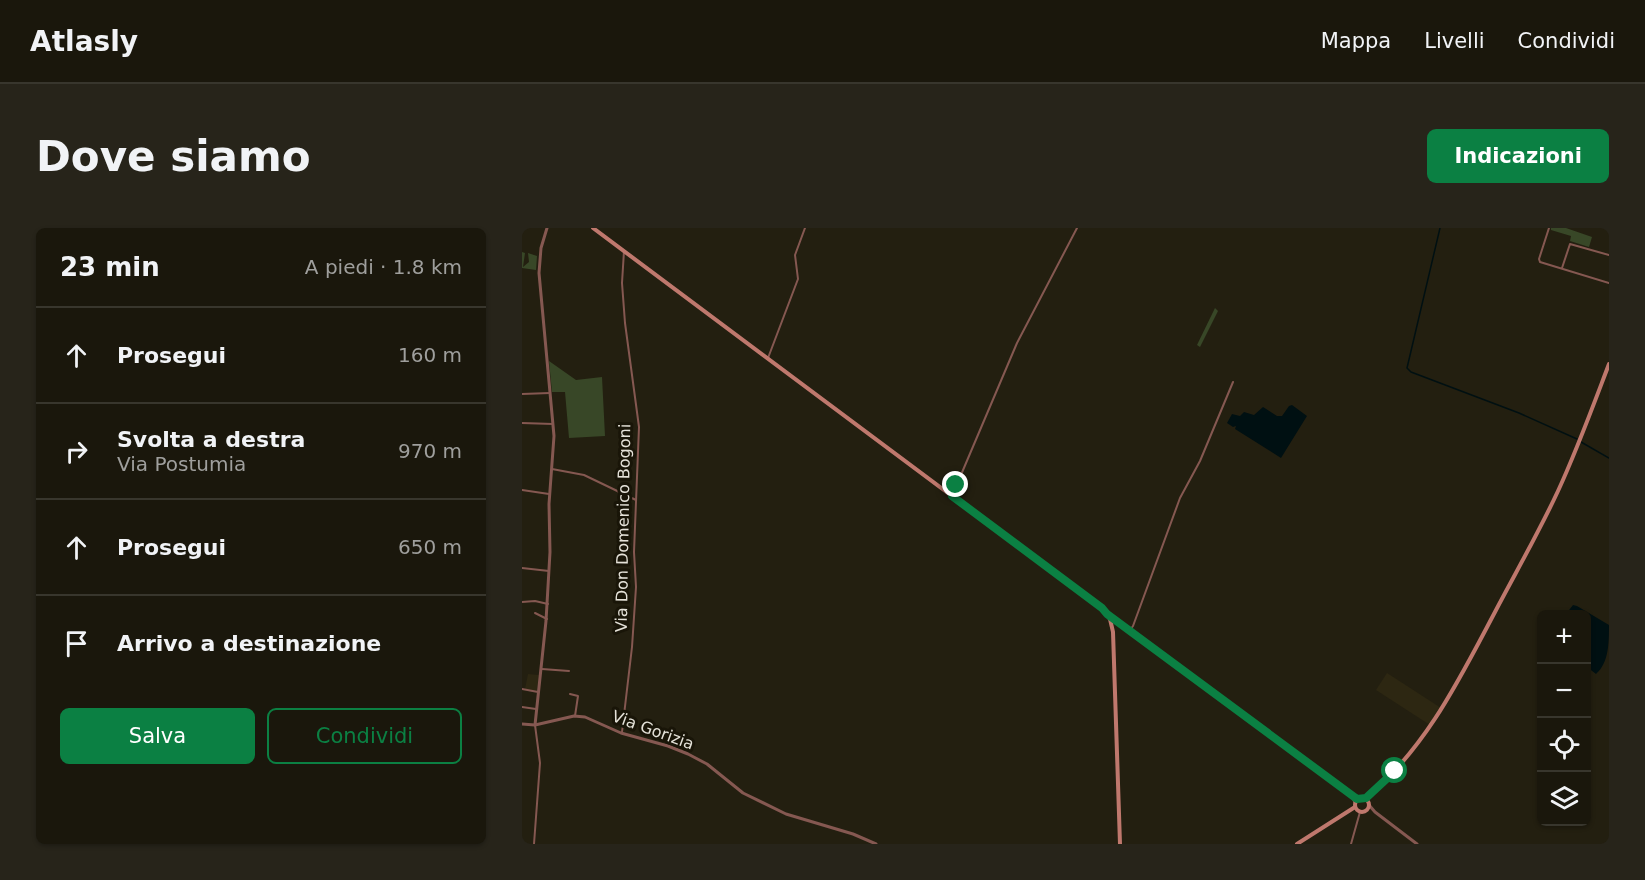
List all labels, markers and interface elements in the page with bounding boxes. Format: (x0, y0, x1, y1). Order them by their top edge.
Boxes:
text: Atlasly (30, 25, 138, 58)
text: Mappa (1321, 29, 1391, 53)
text: Livelli (1424, 29, 1485, 53)
text: Condividi (1518, 29, 1615, 53)
button: Indicazioni (1427, 129, 1609, 183)
text: Dove siamo (36, 132, 311, 181)
text: 23 min (60, 252, 160, 282)
text: A piedi · 1.8 km (305, 255, 462, 279)
icon: ahead (60, 339, 93, 372)
text: Prosegui (117, 343, 226, 368)
text: 160 m (398, 343, 462, 367)
street label: Via Don Domenico Bogoni (612, 424, 634, 632)
text: Svolta a destra (117, 427, 305, 452)
icon: right (60, 435, 93, 468)
text: 970 m (398, 439, 462, 463)
text: Via Postumia (117, 452, 246, 476)
route end (942, 471, 968, 497)
icon: ahead (60, 531, 93, 564)
text: Prosegui (117, 535, 226, 560)
text: 650 m (398, 535, 462, 559)
map controls (1537, 610, 1591, 826)
button: + (1537, 610, 1591, 664)
icon: arrive (60, 627, 93, 660)
text: Arrivo a destinazione (117, 631, 381, 656)
button: − (1537, 664, 1591, 718)
street label: Via Gorizia (609, 706, 697, 754)
button: Salva (60, 708, 255, 764)
button: Condividi (267, 708, 462, 764)
button: locate (1537, 718, 1591, 772)
route start (1381, 757, 1407, 783)
button: layers (1537, 772, 1591, 826)

